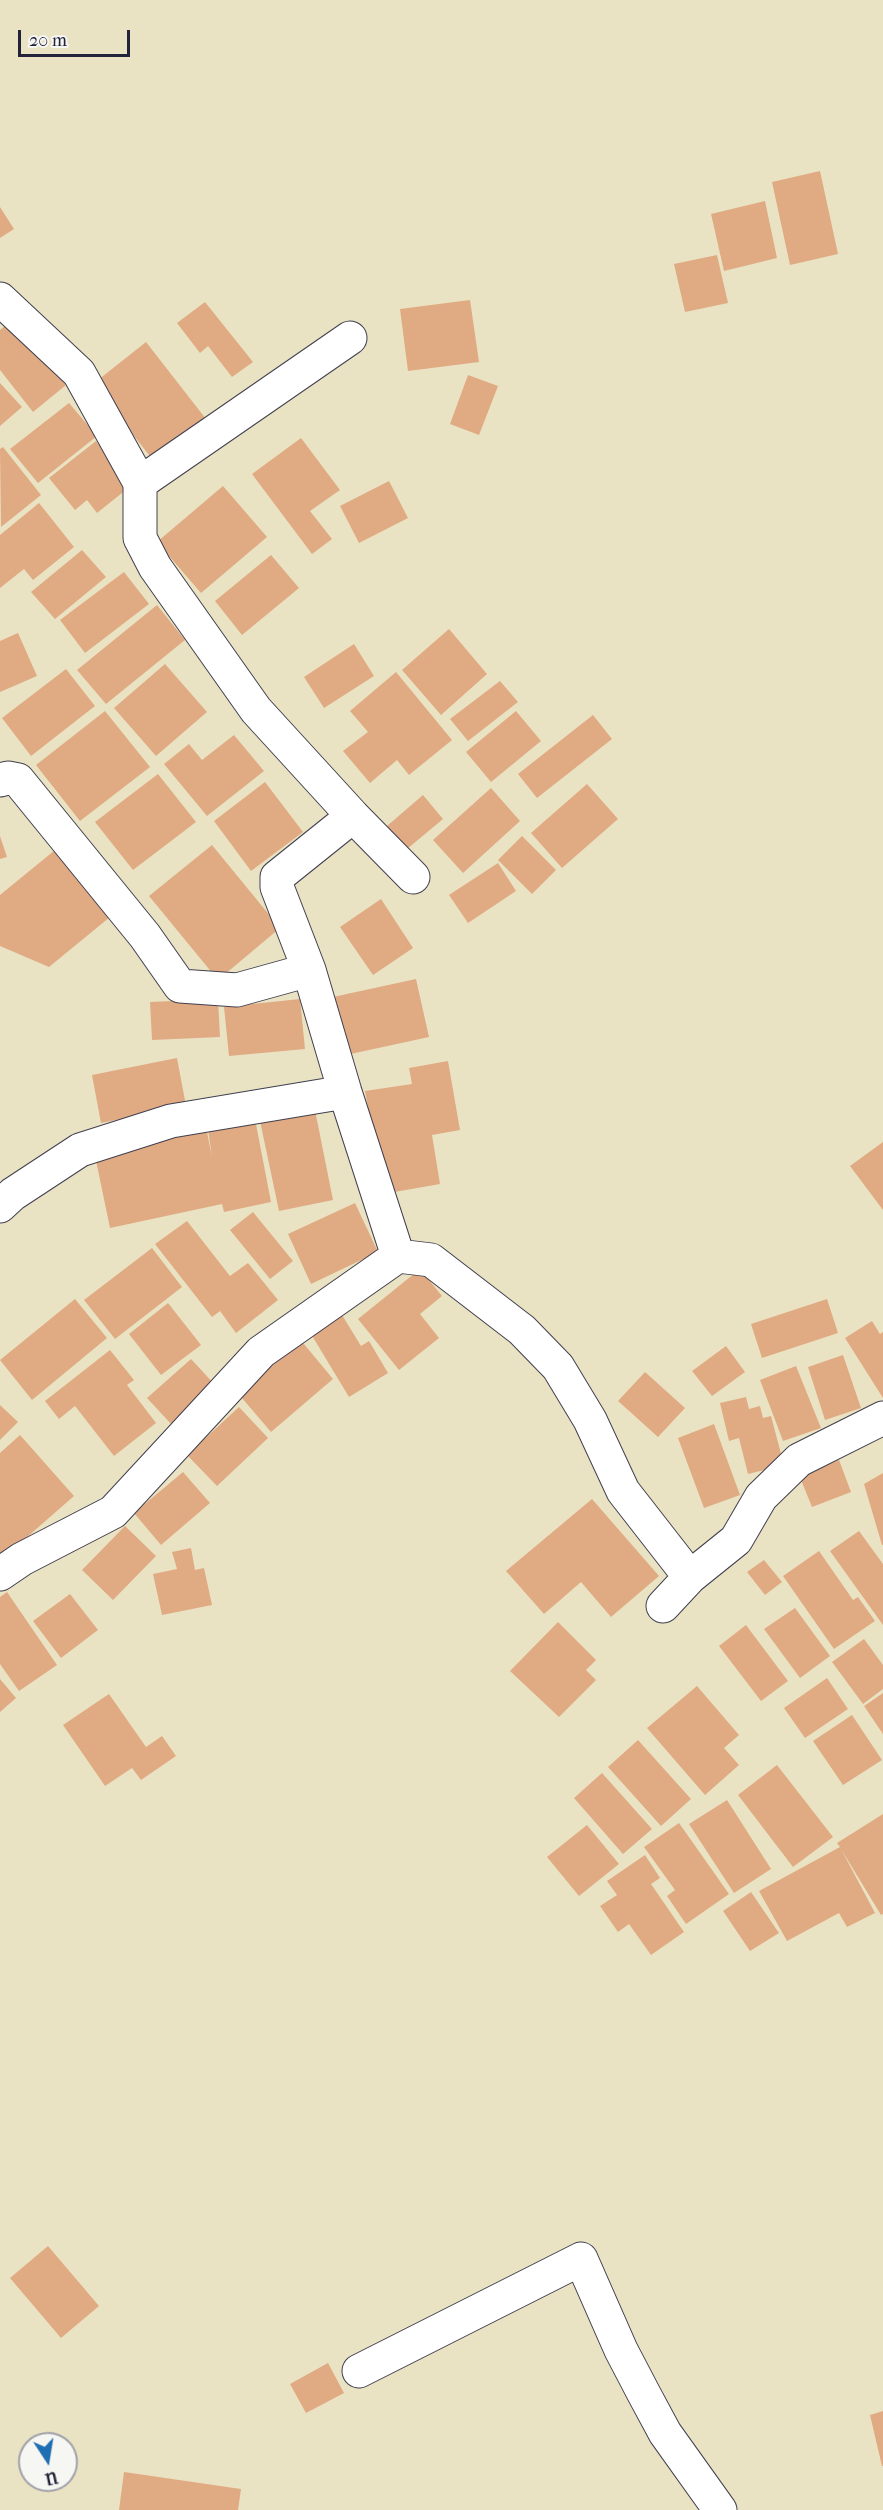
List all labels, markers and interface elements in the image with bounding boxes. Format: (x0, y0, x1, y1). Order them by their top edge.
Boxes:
scale bar (21, 18, 134, 56)
text: 20 m (29, 30, 67, 51)
north arrow (18, 2432, 78, 2492)
text: U (43, 2468, 59, 2489)

